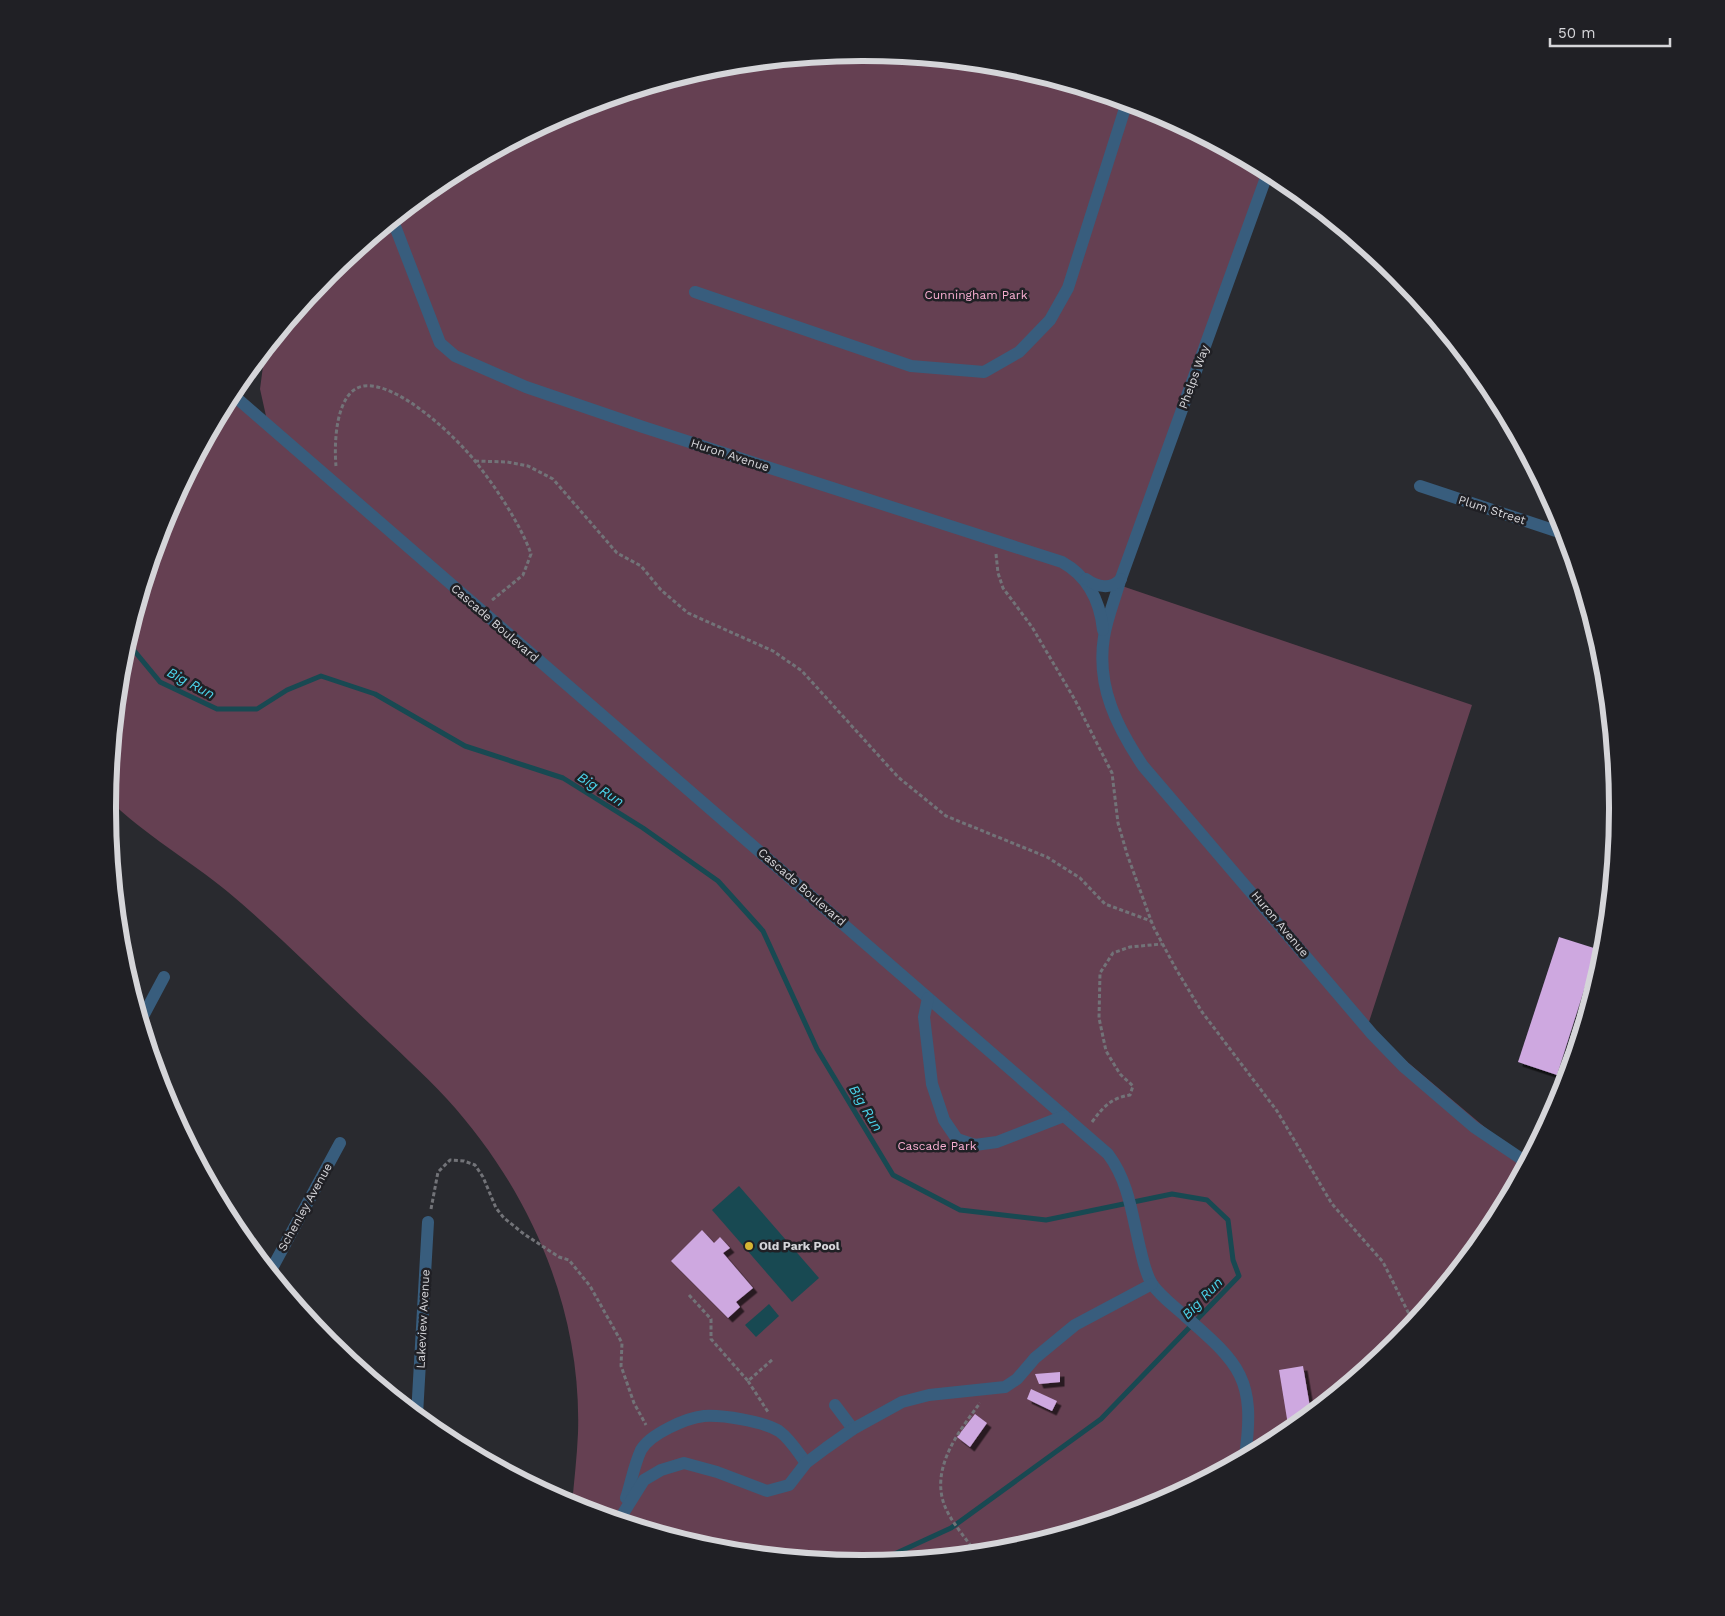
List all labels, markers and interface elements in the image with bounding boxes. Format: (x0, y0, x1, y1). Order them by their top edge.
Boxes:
scale bar (1550, 15, 1670, 47)
text: 50 m (1558, 24, 1595, 42)
park label: Cunningham Park (924, 288, 1028, 302)
street label: Phelps Way (1176, 343, 1212, 411)
street label: Huron Avenue (689, 436, 771, 474)
street label: Plum Street (1457, 493, 1527, 527)
street label: Cascade Boulevard (448, 581, 542, 665)
water label: Big Run (165, 664, 217, 702)
water label: Big Run (575, 769, 627, 809)
street label: Cascade Boulevard (755, 845, 849, 929)
street label: Huron Avenue (1248, 888, 1312, 960)
water label: Big Run (846, 1082, 886, 1134)
park label: Cascade Park (897, 1139, 977, 1153)
street label: Schenley Avenue (275, 1160, 335, 1253)
place label: Old Park Pool (759, 1239, 840, 1253)
marker: Old Park Pool (743, 1240, 755, 1252)
street label: Lakeview Avenue (413, 1269, 433, 1369)
water label: Big Run (1178, 1274, 1226, 1322)

